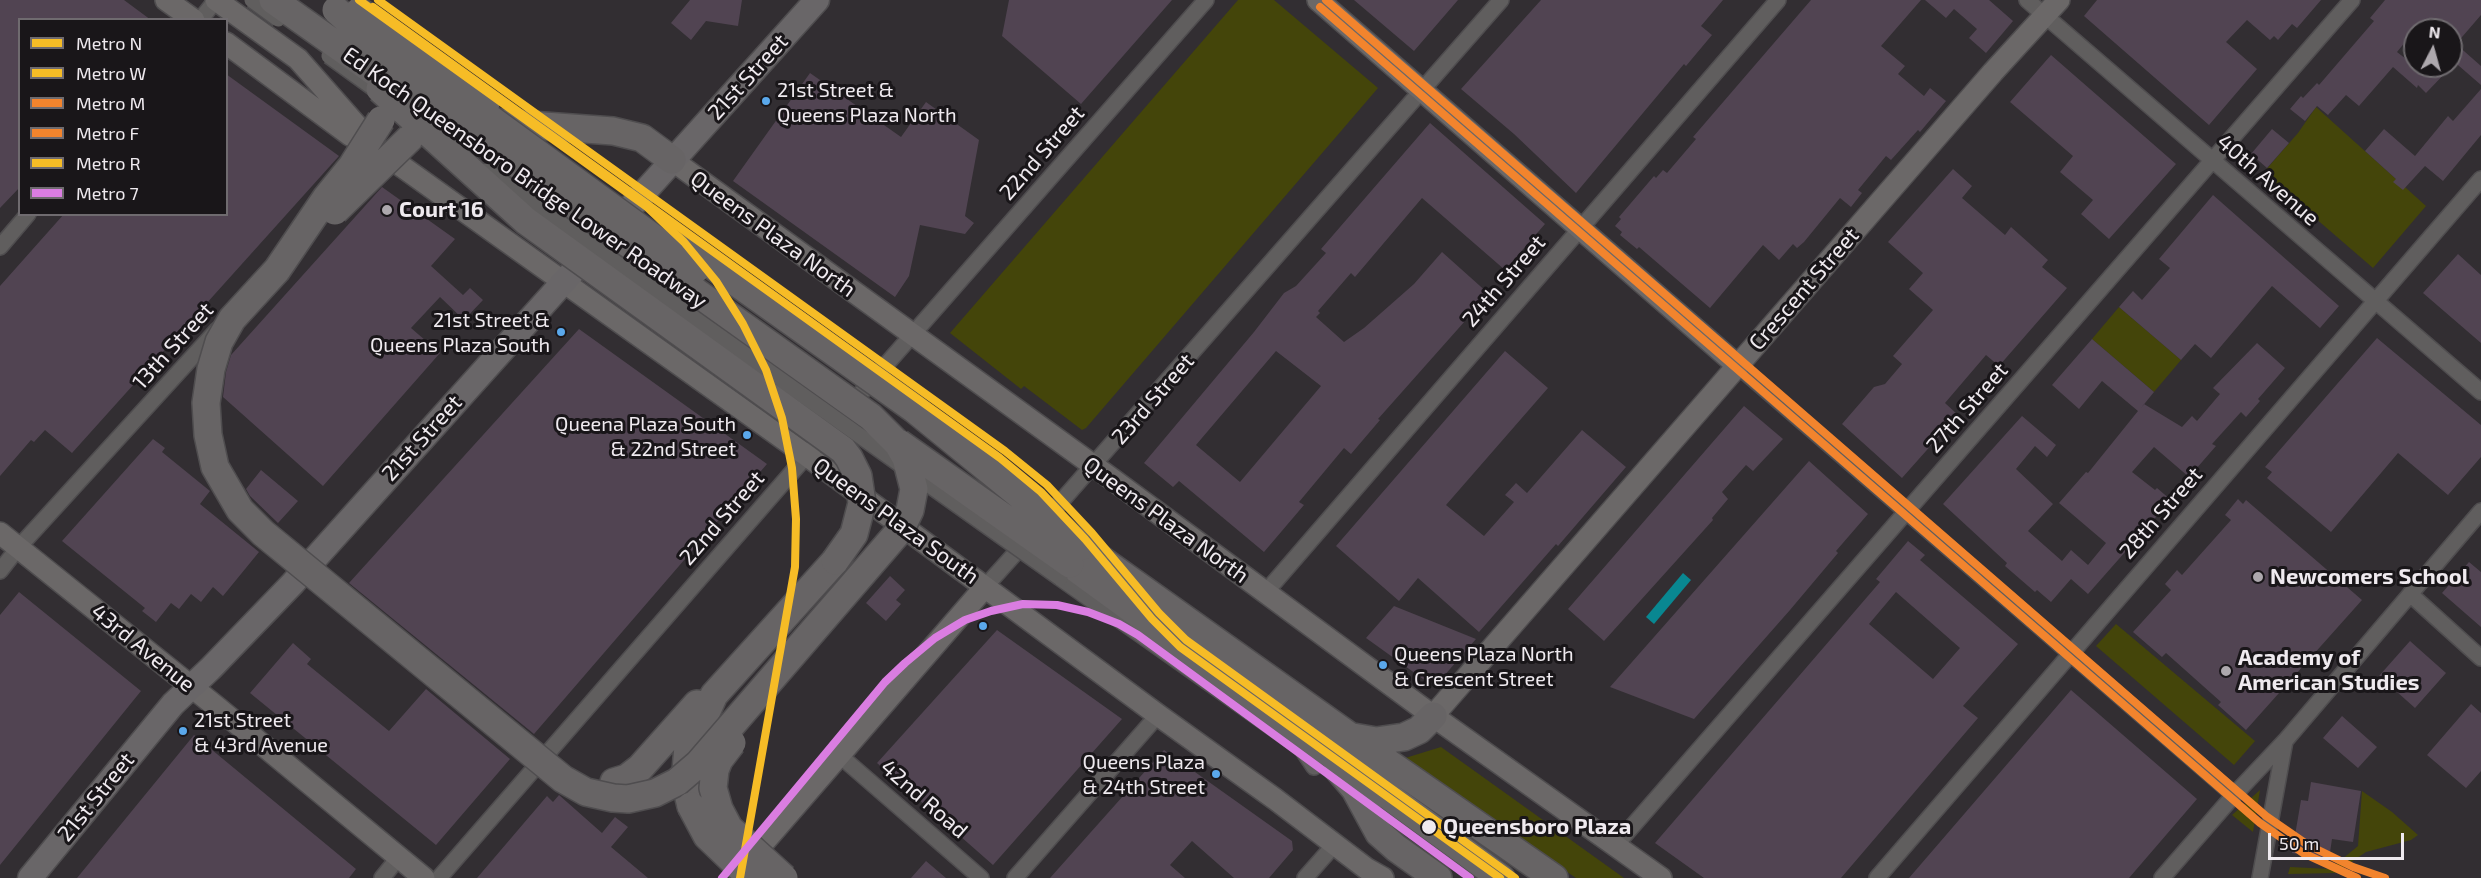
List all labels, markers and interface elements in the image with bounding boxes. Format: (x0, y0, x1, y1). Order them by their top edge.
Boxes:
legend (18, 18, 228, 216)
north arrow (2403, 18, 2463, 78)
text: N (2428, 22, 2441, 42)
street label: 21st Street (702, 29, 794, 125)
text: Metro N (76, 32, 142, 54)
street label: Ed Koch Queensboro Bridge Lower Roadway (338, 41, 712, 315)
text: Metro W (76, 62, 146, 84)
place label: 21st Street & Queens Plaza North (777, 78, 957, 125)
text: Metro M (76, 92, 145, 114)
marker: 21st Street & Queens Plaza North (760, 95, 772, 107)
street label: 22nd Street (994, 101, 1090, 205)
text: Metro F (76, 122, 139, 144)
street label: 40th Avenue (2212, 129, 2324, 231)
text: Metro R (76, 152, 141, 174)
street label: Queens Plaza North (685, 165, 861, 303)
text: Metro 7 (76, 182, 139, 204)
place label: Court 16 (399, 197, 484, 223)
marker: Court 16 (380, 203, 394, 217)
street label: Crescent Street (1744, 222, 1864, 356)
street label: 24th Street (1457, 230, 1551, 332)
street label: 13th Street (127, 297, 219, 395)
place label: 21st Street & Queens Plaza South (370, 308, 550, 355)
marker: 21st Street & Queens Plaza South (555, 326, 567, 338)
street label: 23rd Street (1106, 348, 1200, 450)
street label: 27th Street (1921, 358, 2013, 458)
street label: 21st Street (376, 390, 468, 486)
place label: Queena Plaza South & 22nd Street (555, 412, 736, 459)
marker: Queena Plaza South & 22nd Street (741, 429, 753, 441)
street label: Queens Plaza North (1078, 451, 1254, 589)
street label: Queens Plaza South (808, 452, 984, 590)
street label: 28th Street (2114, 462, 2208, 564)
street label: 22nd Street (674, 466, 770, 570)
place label: Newcomers School (2270, 564, 2469, 590)
marker: Newcomers School (2251, 570, 2265, 584)
street label: 43rd Avenue (86, 598, 200, 698)
unlabelled marker (977, 620, 989, 632)
place label: Queens Plaza North & Crescent Street (1394, 642, 1574, 689)
place label: Academy of American Studies (2238, 645, 2420, 696)
marker: Queens Plaza North & Crescent Street (1377, 659, 1389, 671)
marker: Academy of American Studies (2219, 664, 2233, 678)
place label: 21st Street & 43rd Avenue (194, 708, 328, 755)
marker: 21st Street & 43rd Avenue (177, 725, 189, 737)
street label: 21st Street (52, 747, 140, 847)
place label: Queens Plaza & 24th Street (1082, 750, 1205, 797)
street label: 42nd Road (875, 754, 973, 844)
marker: Queens Plaza & 24th Street (1210, 768, 1222, 780)
place label: Queensboro Plaza (1443, 814, 1631, 840)
marker: Queensboro Plaza (1420, 818, 1438, 836)
scale bar (2271, 821, 2408, 859)
text: 50 m (2279, 832, 2319, 854)

